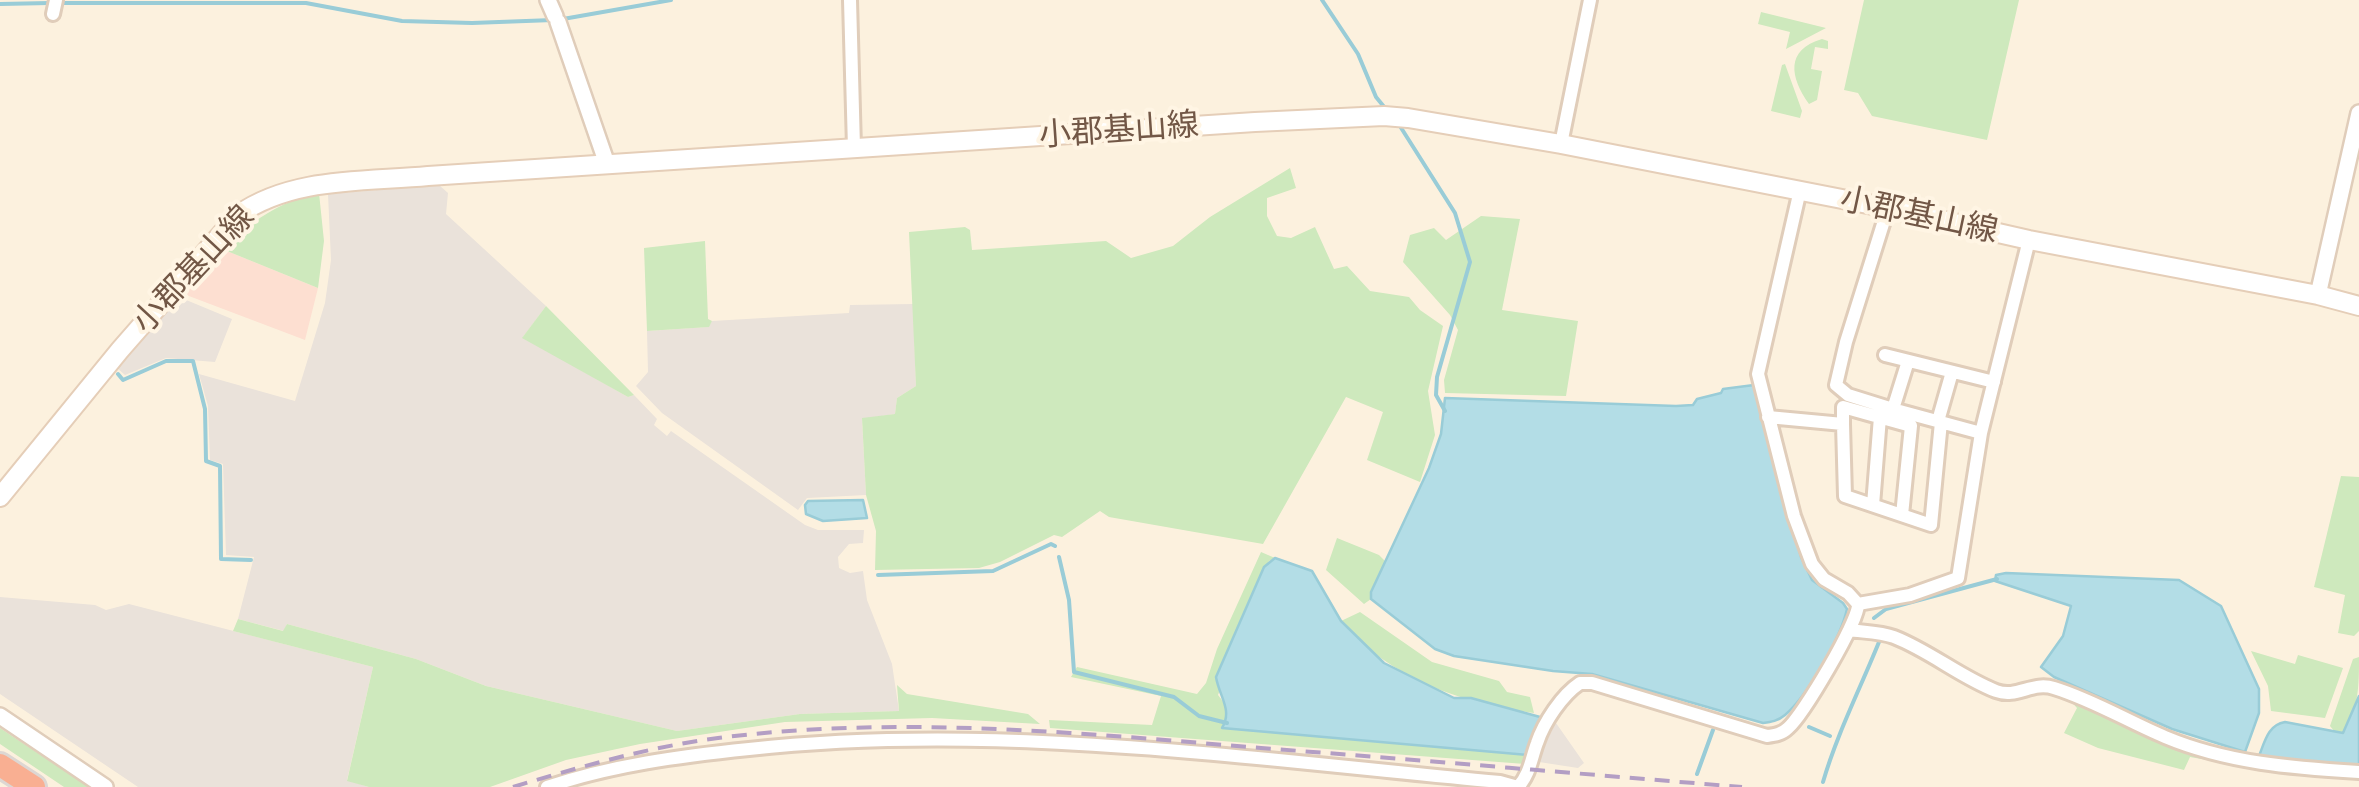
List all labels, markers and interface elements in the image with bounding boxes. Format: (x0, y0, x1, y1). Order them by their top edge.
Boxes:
street label: 小郡基山線 (1038, 106, 1200, 156)
street label: 小郡基山線 (1837, 181, 2001, 251)
street label: 小郡基山線 (125, 198, 263, 342)

